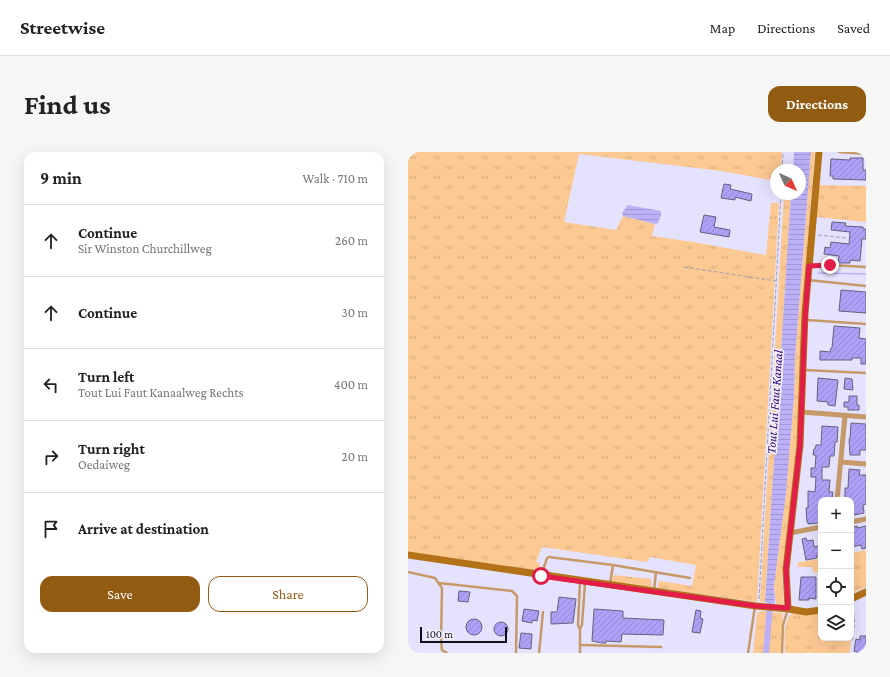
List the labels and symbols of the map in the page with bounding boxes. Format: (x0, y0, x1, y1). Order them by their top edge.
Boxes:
north arrow (770, 164, 806, 200)
route end (821, 256, 839, 274)
water label: Tout Lui Faut Kanaal (763, 349, 786, 455)
route start (532, 567, 550, 585)
scale bar (420, 625, 507, 644)

